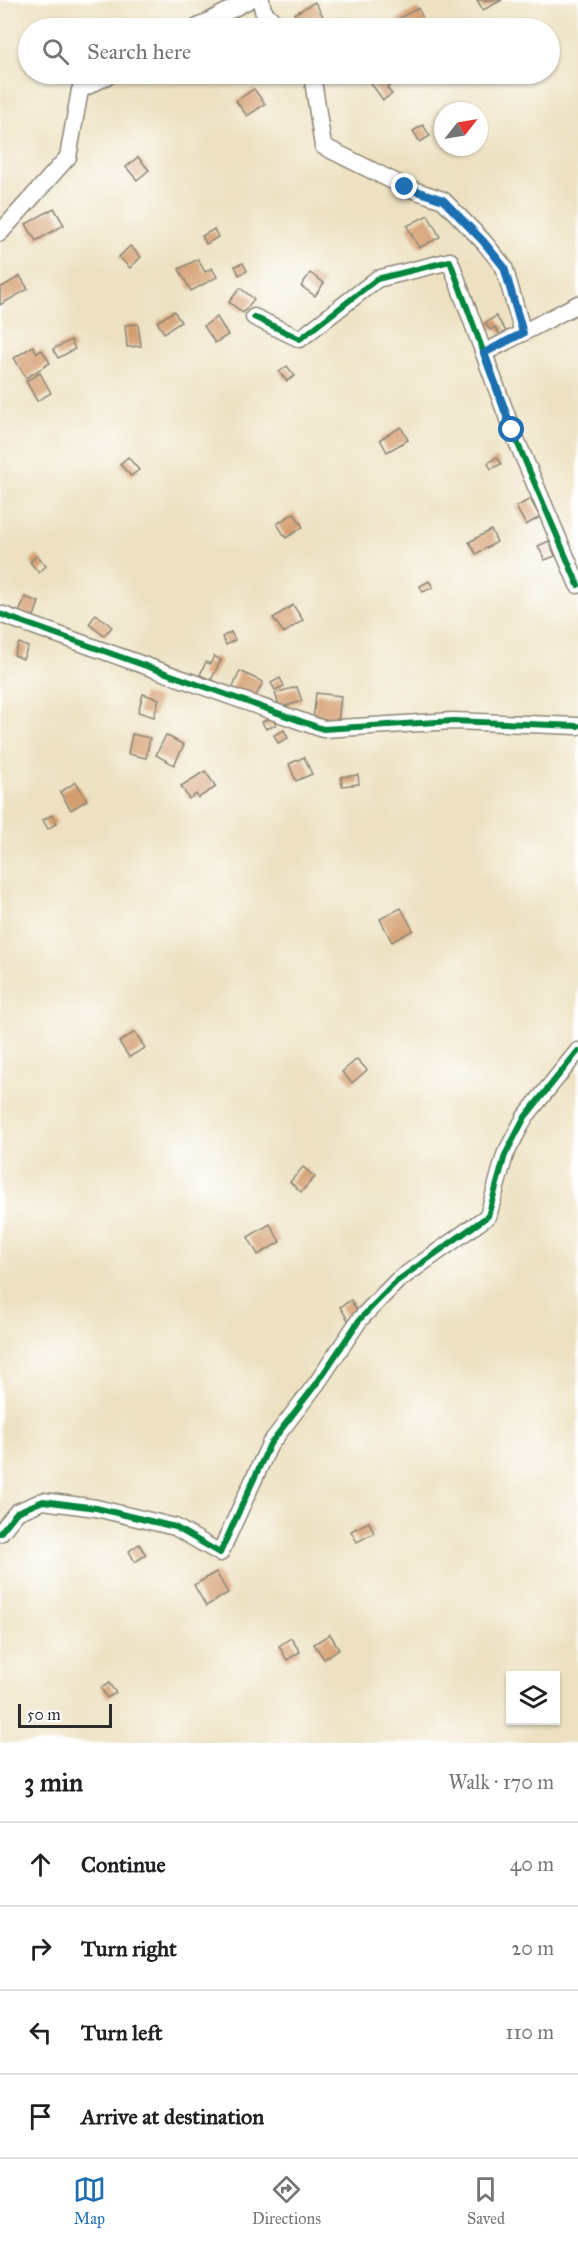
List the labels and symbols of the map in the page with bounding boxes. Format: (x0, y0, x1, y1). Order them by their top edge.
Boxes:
north arrow (434, 102, 488, 156)
route end (391, 173, 417, 199)
route start (498, 416, 524, 442)
scale bar (18, 1701, 112, 1728)

